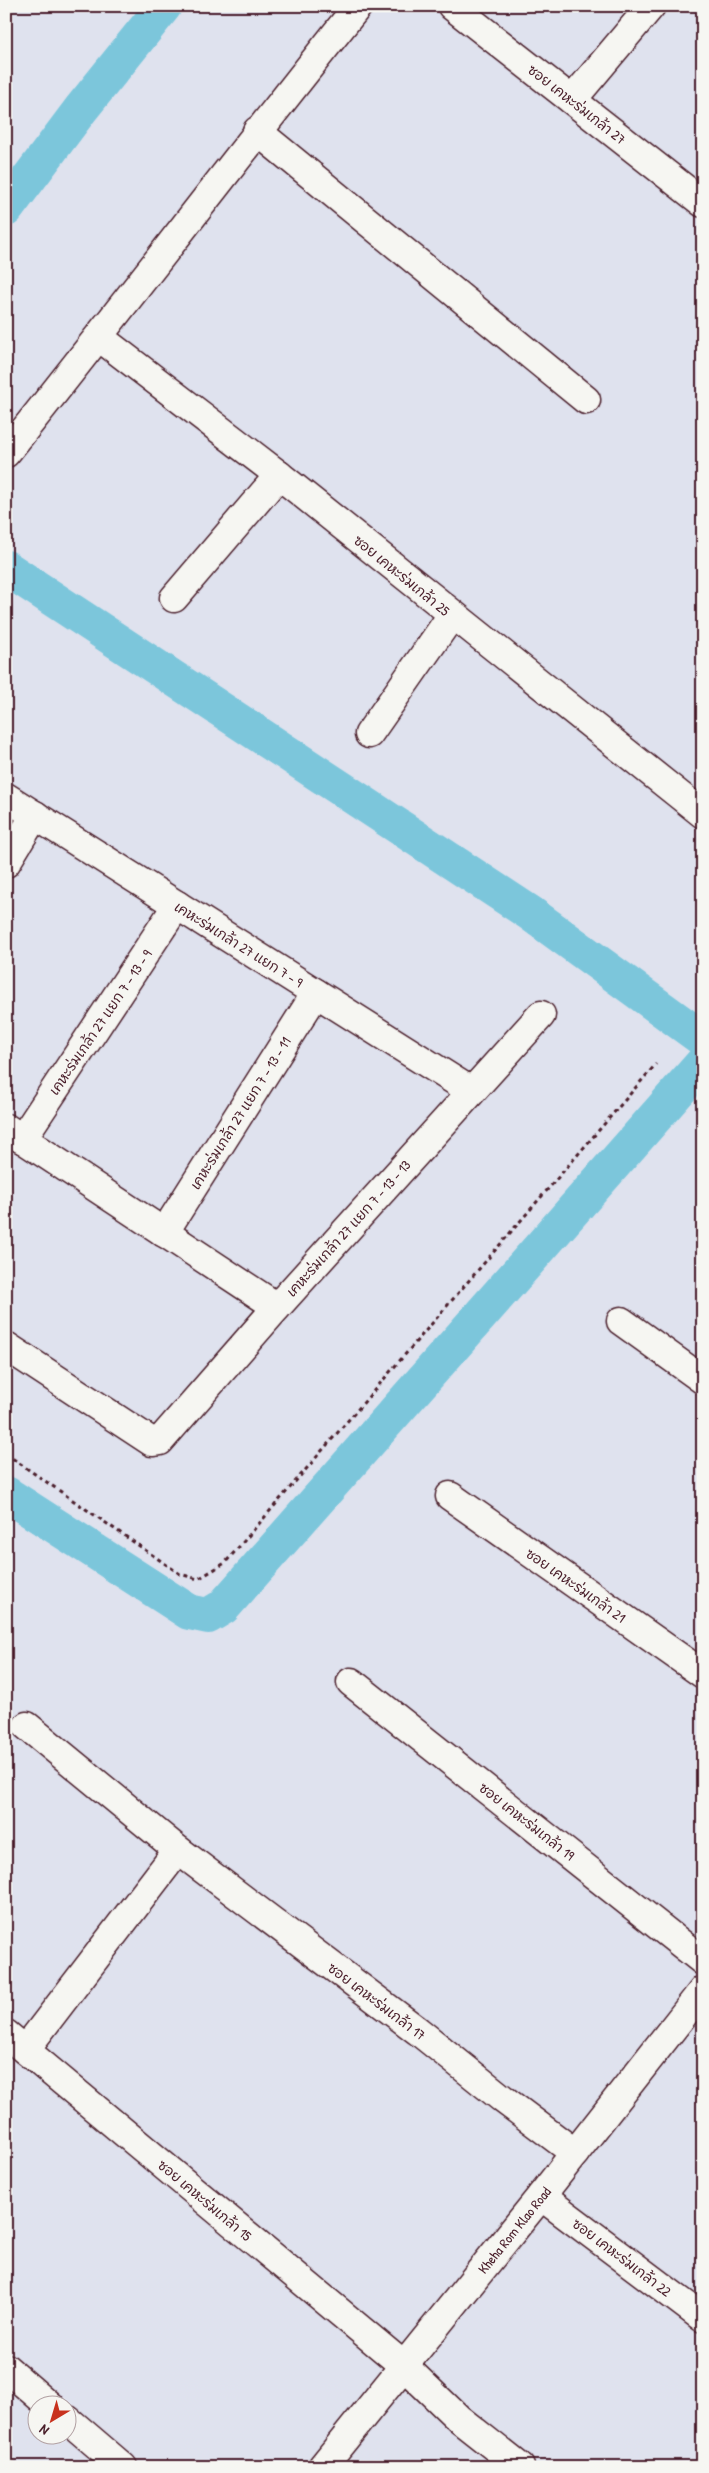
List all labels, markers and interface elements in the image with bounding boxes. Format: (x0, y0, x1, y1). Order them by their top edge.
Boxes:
street label: ซอย เคหะร่มเกล้า 27 (524, 60, 630, 148)
street label: ซอย เคหะร่มเกล้า 25 (350, 530, 454, 620)
street label: เคหะร่มเกล้า 27 แยก 7 - 9 (171, 897, 307, 991)
street label: เคหะร่มเกล้า 27 แยก 7 - 13 - 9 (44, 946, 156, 1098)
street label: เคหะร่มเกล้า 27 แยก 7 - 13 - 11 (185, 1033, 295, 1193)
street label: เคหะร่มเกล้า 27 แยก 7 - 13 - 13 (281, 1156, 415, 1300)
street label: ซอย เคหะร่มเกล้า 21 (522, 1543, 630, 1627)
street label: ซอย เคหะร่มเกล้า 19 (475, 1778, 579, 1864)
street label: ซอย เคหะร่มเกล้า 17 (324, 1958, 430, 2044)
street label: ซอย เคหะร่มเกล้า 15 (154, 2155, 256, 2245)
street label: Kheha Rom Klao Road (473, 2182, 555, 2277)
street label: ซอย เคหะร่มเกล้า 22 (569, 2214, 676, 2301)
north arrow (28, 2396, 78, 2446)
text: N (34, 2421, 52, 2440)

